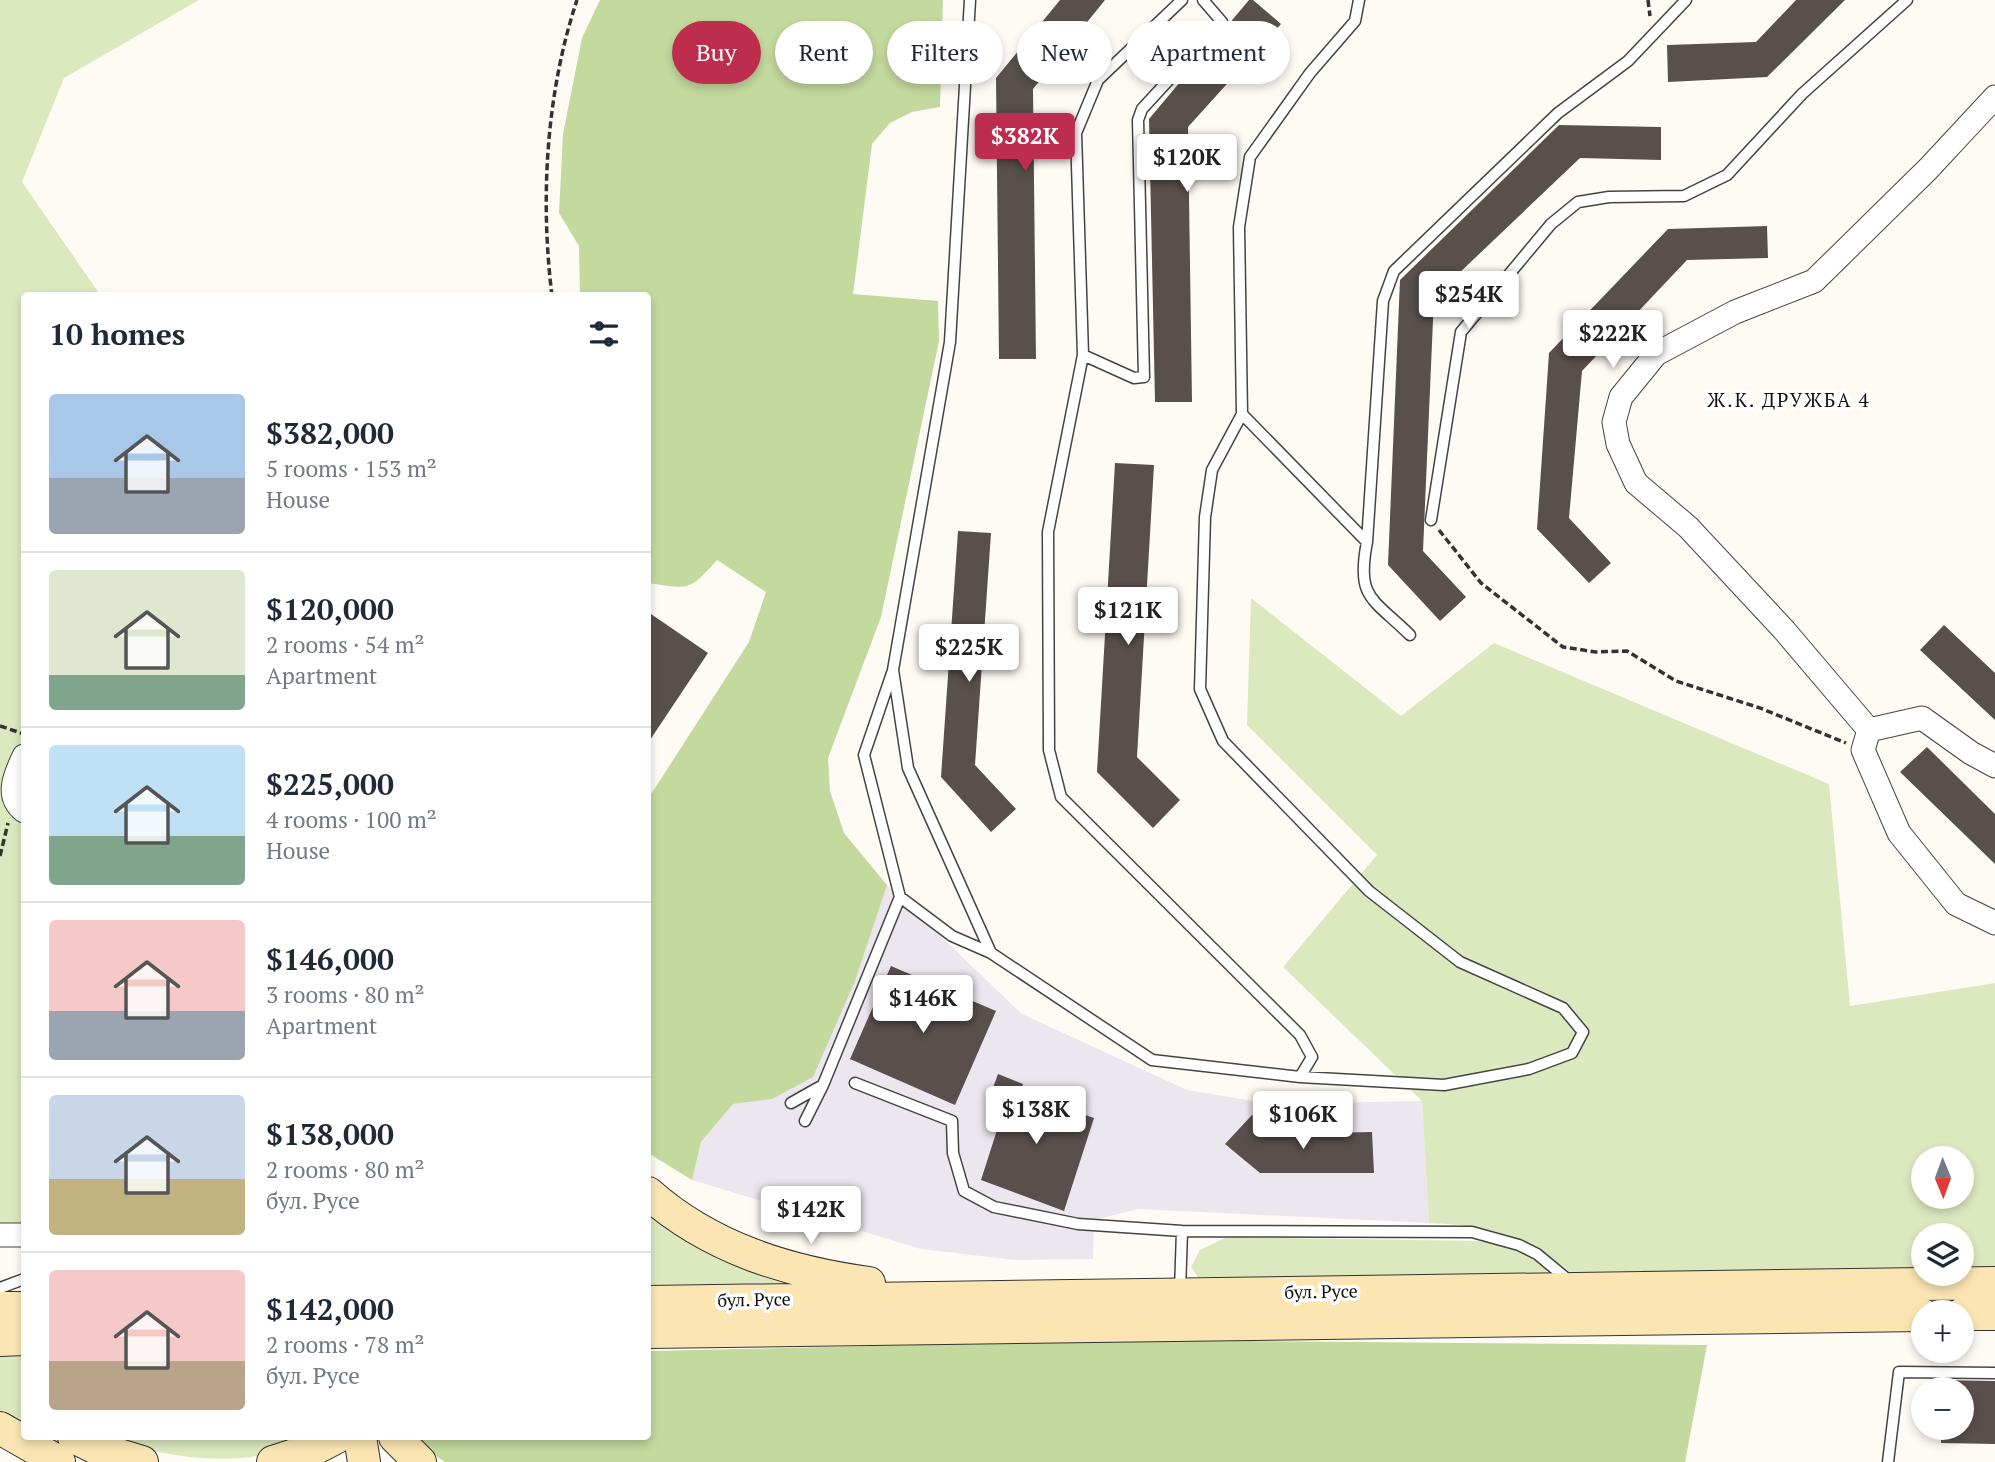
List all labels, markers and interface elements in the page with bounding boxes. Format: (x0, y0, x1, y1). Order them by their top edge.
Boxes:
chip: Buy (672, 21, 761, 84)
chip: Rent (775, 21, 873, 84)
chip: Filters (887, 21, 1003, 84)
chip: New (1017, 21, 1112, 84)
chip: Apartment (1126, 21, 1290, 84)
pin: $382K (976, 114, 1074, 173)
text: $382K (991, 120, 1059, 151)
pin: $120K (1138, 134, 1236, 194)
text: $120K (1153, 141, 1221, 172)
pin: $254K (1420, 272, 1518, 331)
text: $254K (1435, 278, 1503, 309)
pin: $222K (1564, 310, 1662, 370)
text: 10 homes (49, 314, 185, 354)
icon: filters (585, 315, 623, 353)
text: $222K (1579, 317, 1647, 348)
district label: Ж.К. ДРУЖБА 4 (1707, 387, 1871, 412)
text: $382,000 (266, 413, 394, 453)
icon: home (105, 422, 189, 506)
text: 5 rooms · 153 m² (266, 453, 437, 484)
text: House (266, 484, 330, 515)
pin: $121K (1079, 588, 1177, 647)
text: $120,000 (266, 589, 394, 629)
text: $121K (1094, 594, 1162, 625)
icon: home (105, 598, 189, 682)
pin: $225K (920, 624, 1018, 684)
text: 2 rooms · 54 m² (266, 629, 425, 660)
text: $225K (935, 631, 1003, 662)
text: Apartment (266, 660, 377, 691)
text: $225,000 (266, 764, 394, 804)
icon: home (105, 773, 189, 857)
text: 4 rooms · 100 m² (266, 804, 437, 835)
text: House (266, 835, 330, 866)
text: $146,000 (266, 939, 394, 979)
icon: home (105, 948, 189, 1032)
pin: $146K (874, 976, 972, 1035)
text: 3 rooms · 80 m² (266, 979, 425, 1010)
text: $146K (889, 982, 957, 1013)
text: Apartment (266, 1010, 377, 1041)
pin: $138K (987, 1086, 1085, 1146)
pin: $106K (1254, 1092, 1352, 1151)
text: $138K (1002, 1093, 1070, 1124)
text: $106K (1269, 1098, 1337, 1129)
text: $138,000 (266, 1114, 394, 1154)
icon: home (105, 1123, 189, 1207)
north arrow (1911, 1146, 1974, 1209)
map controls (1911, 1146, 1974, 1440)
text: 2 rooms · 80 m² (266, 1154, 425, 1185)
text: бул. Русе (266, 1185, 360, 1216)
pin: $142K (762, 1186, 860, 1246)
text: $142K (777, 1193, 845, 1224)
button: layers (1911, 1223, 1974, 1286)
street label: бул. Русе (1284, 1278, 1358, 1304)
street label: бул. Русе (717, 1286, 791, 1312)
text: $142,000 (266, 1289, 394, 1329)
icon: home (105, 1298, 189, 1382)
button: + (1911, 1300, 1974, 1363)
text: 2 rooms · 78 m² (266, 1329, 425, 1360)
text: бул. Русе (266, 1360, 360, 1391)
button: − (1911, 1377, 1974, 1440)

